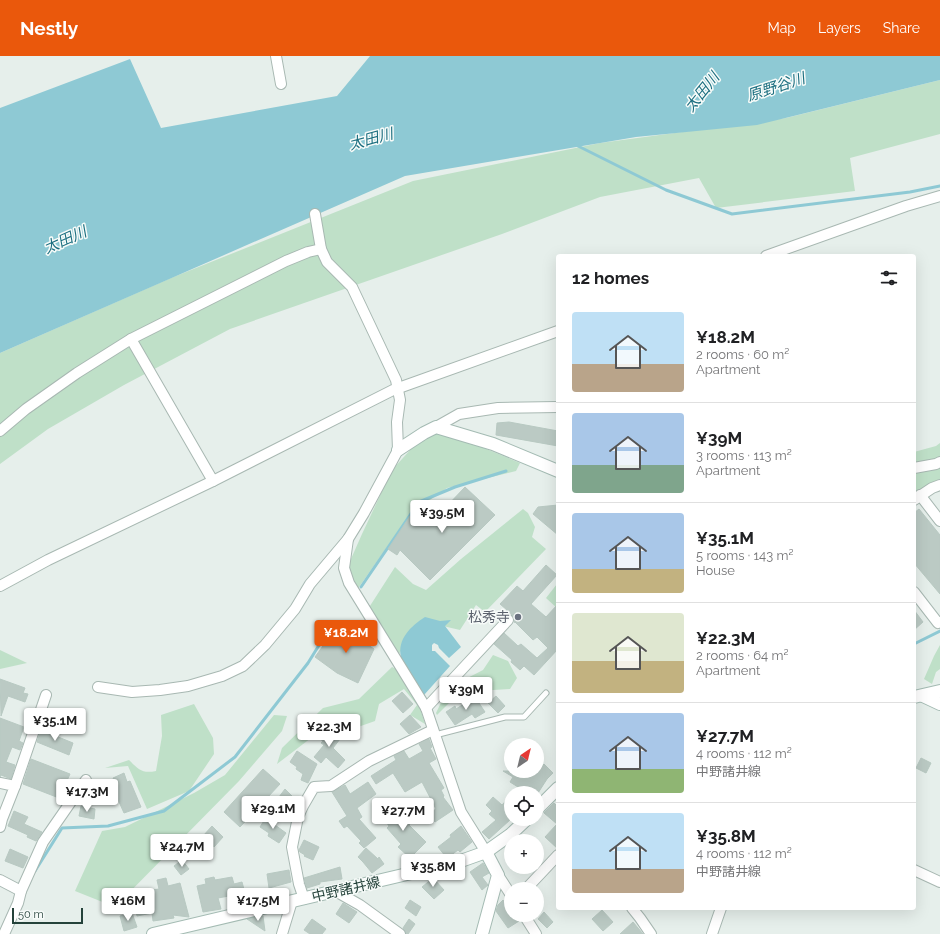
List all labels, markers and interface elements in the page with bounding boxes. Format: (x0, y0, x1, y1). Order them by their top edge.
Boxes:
text: Nestly (20, 17, 78, 39)
text: Map (768, 20, 796, 36)
text: Layers (818, 20, 861, 36)
text: Share (883, 20, 920, 36)
water label: 太田川 (681, 67, 724, 115)
water label: 原野谷川 (745, 69, 809, 105)
water label: 太田川 (347, 124, 397, 154)
water label: 太田川 (41, 222, 91, 257)
icon: filters (878, 267, 900, 289)
text: 12 homes (572, 268, 649, 288)
text: ¥18.2M (696, 327, 755, 347)
icon: home (604, 328, 652, 376)
text: 2 rooms · 60 m² (696, 347, 789, 362)
text: Apartment (696, 362, 760, 377)
text: ¥39M (696, 428, 742, 448)
icon: home (604, 429, 652, 477)
text: 3 rooms · 113 m² (696, 448, 792, 463)
text: Apartment (696, 463, 760, 478)
pin: ¥39.5M (409, 500, 475, 534)
text: ¥39.5M (419, 505, 465, 520)
text: ¥35.1M (696, 528, 754, 548)
icon: home (604, 529, 652, 577)
text: 5 rooms · 143 m² (696, 548, 793, 563)
text: House (696, 563, 735, 578)
place label: 松秀寺 (468, 609, 510, 625)
marker: 松秀寺 (513, 612, 523, 622)
pin: ¥18.2M (313, 620, 379, 654)
text: ¥18.2M (323, 625, 369, 640)
text: ¥22.3M (696, 628, 755, 648)
icon: home (604, 629, 652, 677)
text: 2 rooms · 64 m² (696, 648, 788, 663)
text: Apartment (696, 663, 760, 678)
pin: ¥39M (442, 677, 490, 711)
text: ¥39M (448, 682, 484, 697)
pin: ¥35.1M (22, 708, 88, 742)
text: ¥35.1M (33, 713, 77, 728)
pin: ¥22.3M (296, 714, 362, 748)
text: ¥22.3M (306, 719, 352, 734)
text: ¥27.7M (696, 726, 754, 746)
icon: home (604, 729, 652, 777)
north arrow (504, 738, 544, 778)
map controls (504, 738, 544, 922)
text: 4 rooms · 112 m² (696, 746, 792, 761)
text: 中野諸井線 (696, 764, 761, 779)
pin: ¥17.3M (54, 779, 120, 813)
text: ¥17.3M (65, 784, 109, 799)
button: locate (504, 786, 544, 826)
pin: ¥29.1M (240, 796, 306, 830)
pin: ¥27.7M (370, 798, 436, 832)
text: ¥29.1M (251, 801, 295, 816)
text: ¥27.7M (381, 803, 425, 818)
text: ¥35.8M (696, 826, 756, 846)
icon: home (604, 829, 652, 877)
pin: ¥24.7M (149, 834, 215, 868)
button: + (504, 834, 544, 874)
text: ¥24.7M (159, 839, 205, 854)
text: 4 rooms · 112 m² (696, 846, 792, 861)
pin: ¥35.8M (400, 854, 466, 888)
text: ¥35.8M (410, 859, 456, 874)
text: 中野諸井線 (696, 864, 761, 879)
street label: 中野諸井線 (310, 873, 382, 905)
button: − (504, 882, 544, 922)
pin: ¥16M (104, 888, 152, 922)
pin: ¥17.5M (225, 888, 291, 922)
text: ¥16M (111, 893, 145, 908)
text: ¥17.5M (236, 893, 280, 908)
scale bar (12, 906, 83, 925)
text: 50 m (18, 908, 44, 921)

